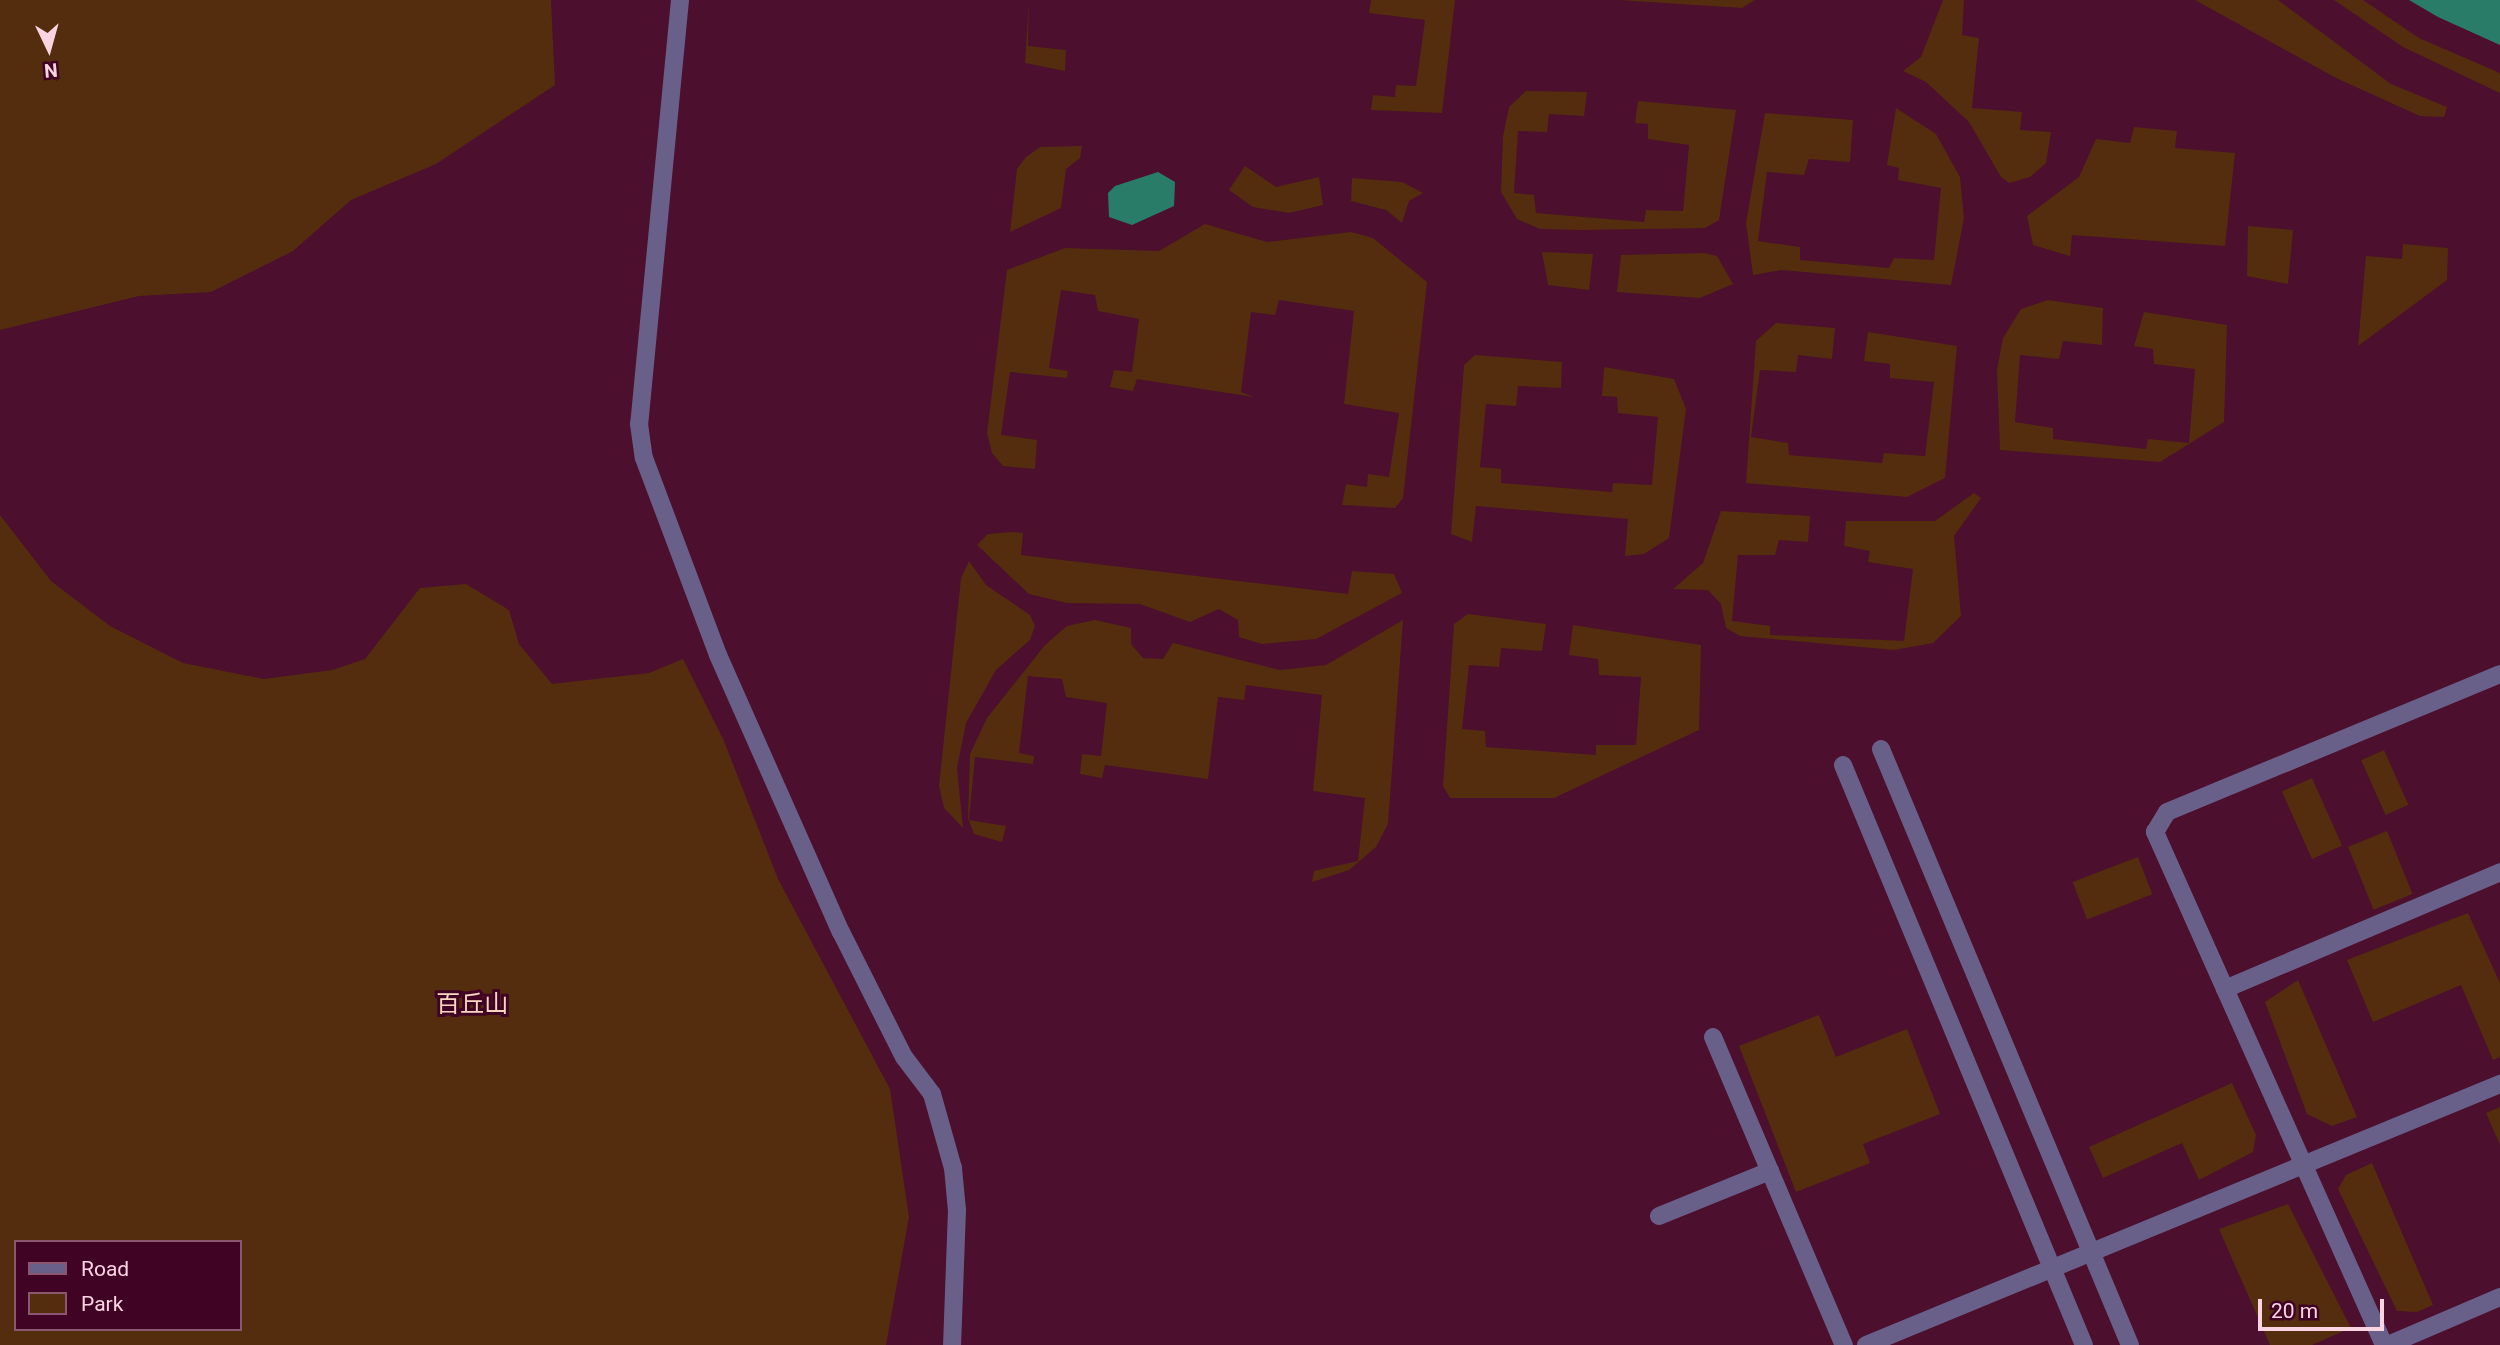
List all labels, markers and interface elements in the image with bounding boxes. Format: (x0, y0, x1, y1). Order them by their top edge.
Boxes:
north arrow (14, 14, 84, 84)
text: N (43, 58, 59, 82)
park label: 百丘山 (436, 991, 508, 1019)
legend (14, 1240, 242, 1331)
text: Road (81, 1257, 129, 1281)
scale bar (2262, 1286, 2388, 1330)
text: Park (81, 1292, 123, 1316)
text: 20 m (2271, 1299, 2318, 1323)

